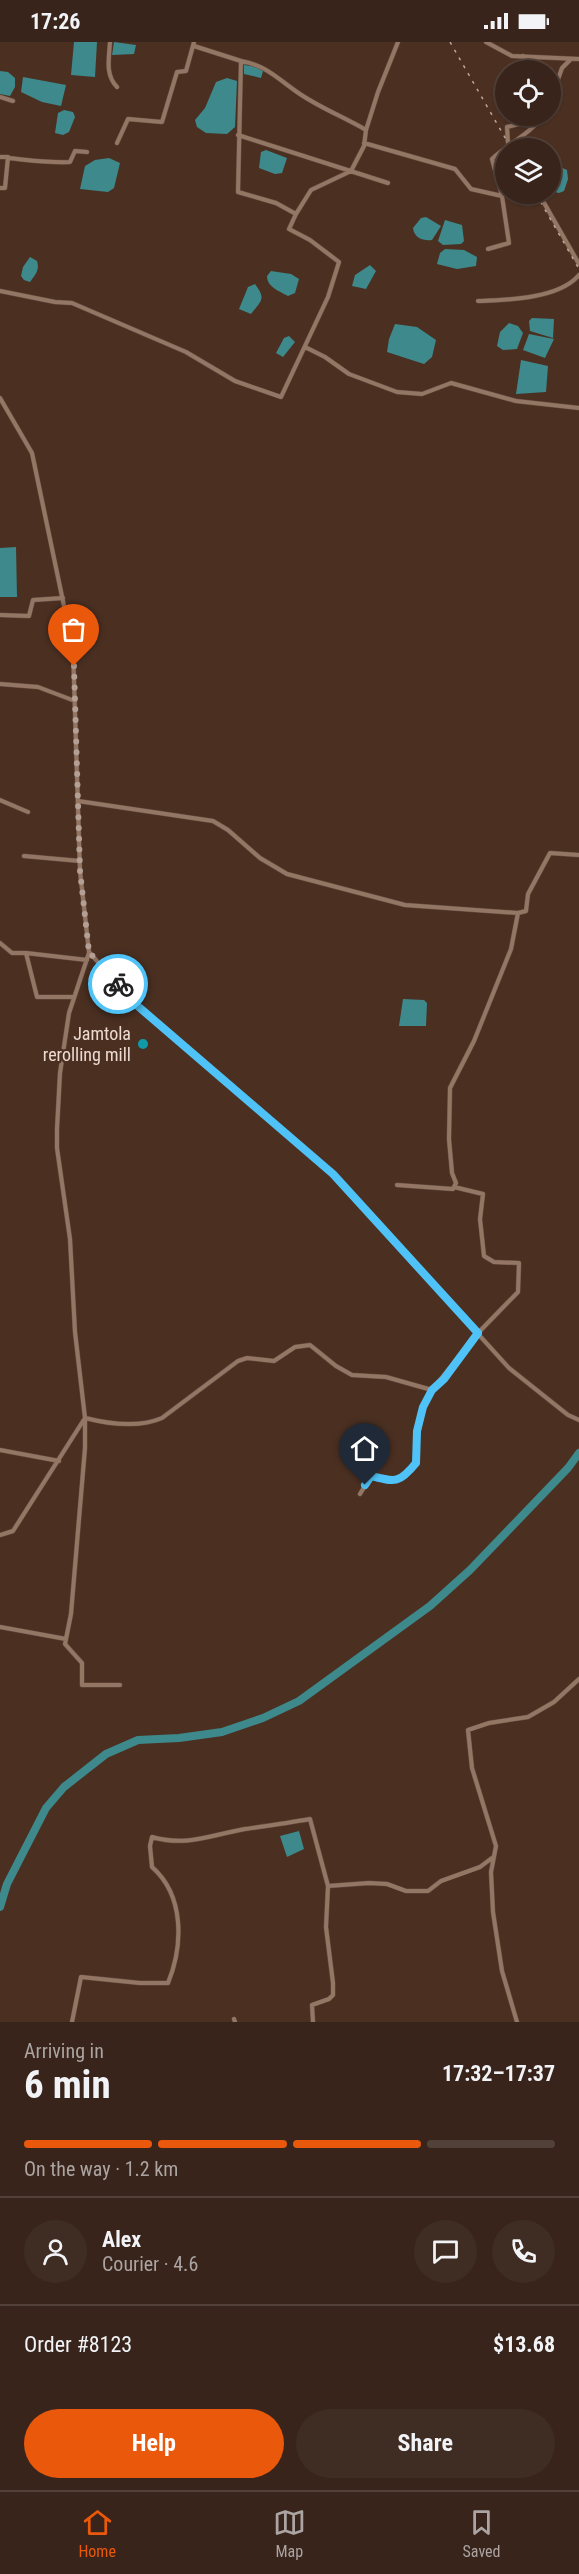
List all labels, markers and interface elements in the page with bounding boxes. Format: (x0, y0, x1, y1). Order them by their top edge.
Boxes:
text: 17:26 (30, 9, 81, 34)
map controls (495, 60, 561, 204)
button: locate (495, 60, 561, 126)
button: layers (495, 138, 561, 204)
pin (48, 604, 99, 666)
icon: bag (57, 613, 90, 646)
courier (88, 954, 148, 1014)
icon: bike (102, 968, 135, 1001)
place label: Jamtola rerolling mill (43, 1023, 131, 1065)
marker: Jamtola rerolling mill (136, 1037, 150, 1051)
pin (339, 1423, 390, 1485)
icon: home (348, 1432, 381, 1465)
text: Arriving in (24, 2039, 104, 2063)
text: 17:32–17:37 (442, 2061, 555, 2086)
text: 6 min (24, 2062, 111, 2108)
text: On the way · 1.2 km (24, 2157, 178, 2181)
button: person (24, 2220, 87, 2283)
button: chat (414, 2220, 477, 2283)
button: phone (492, 2220, 555, 2283)
text: Alex (102, 2227, 141, 2252)
text: Courier · 4.6 (102, 2252, 198, 2276)
text: Order #8123 (24, 2332, 132, 2357)
text: $13.68 (493, 2332, 555, 2357)
button: Help (24, 2409, 284, 2478)
button: Share (296, 2409, 555, 2478)
tab: Home (78, 2506, 116, 2561)
tab: Map (273, 2506, 306, 2561)
tab: Saved (463, 2506, 501, 2561)

